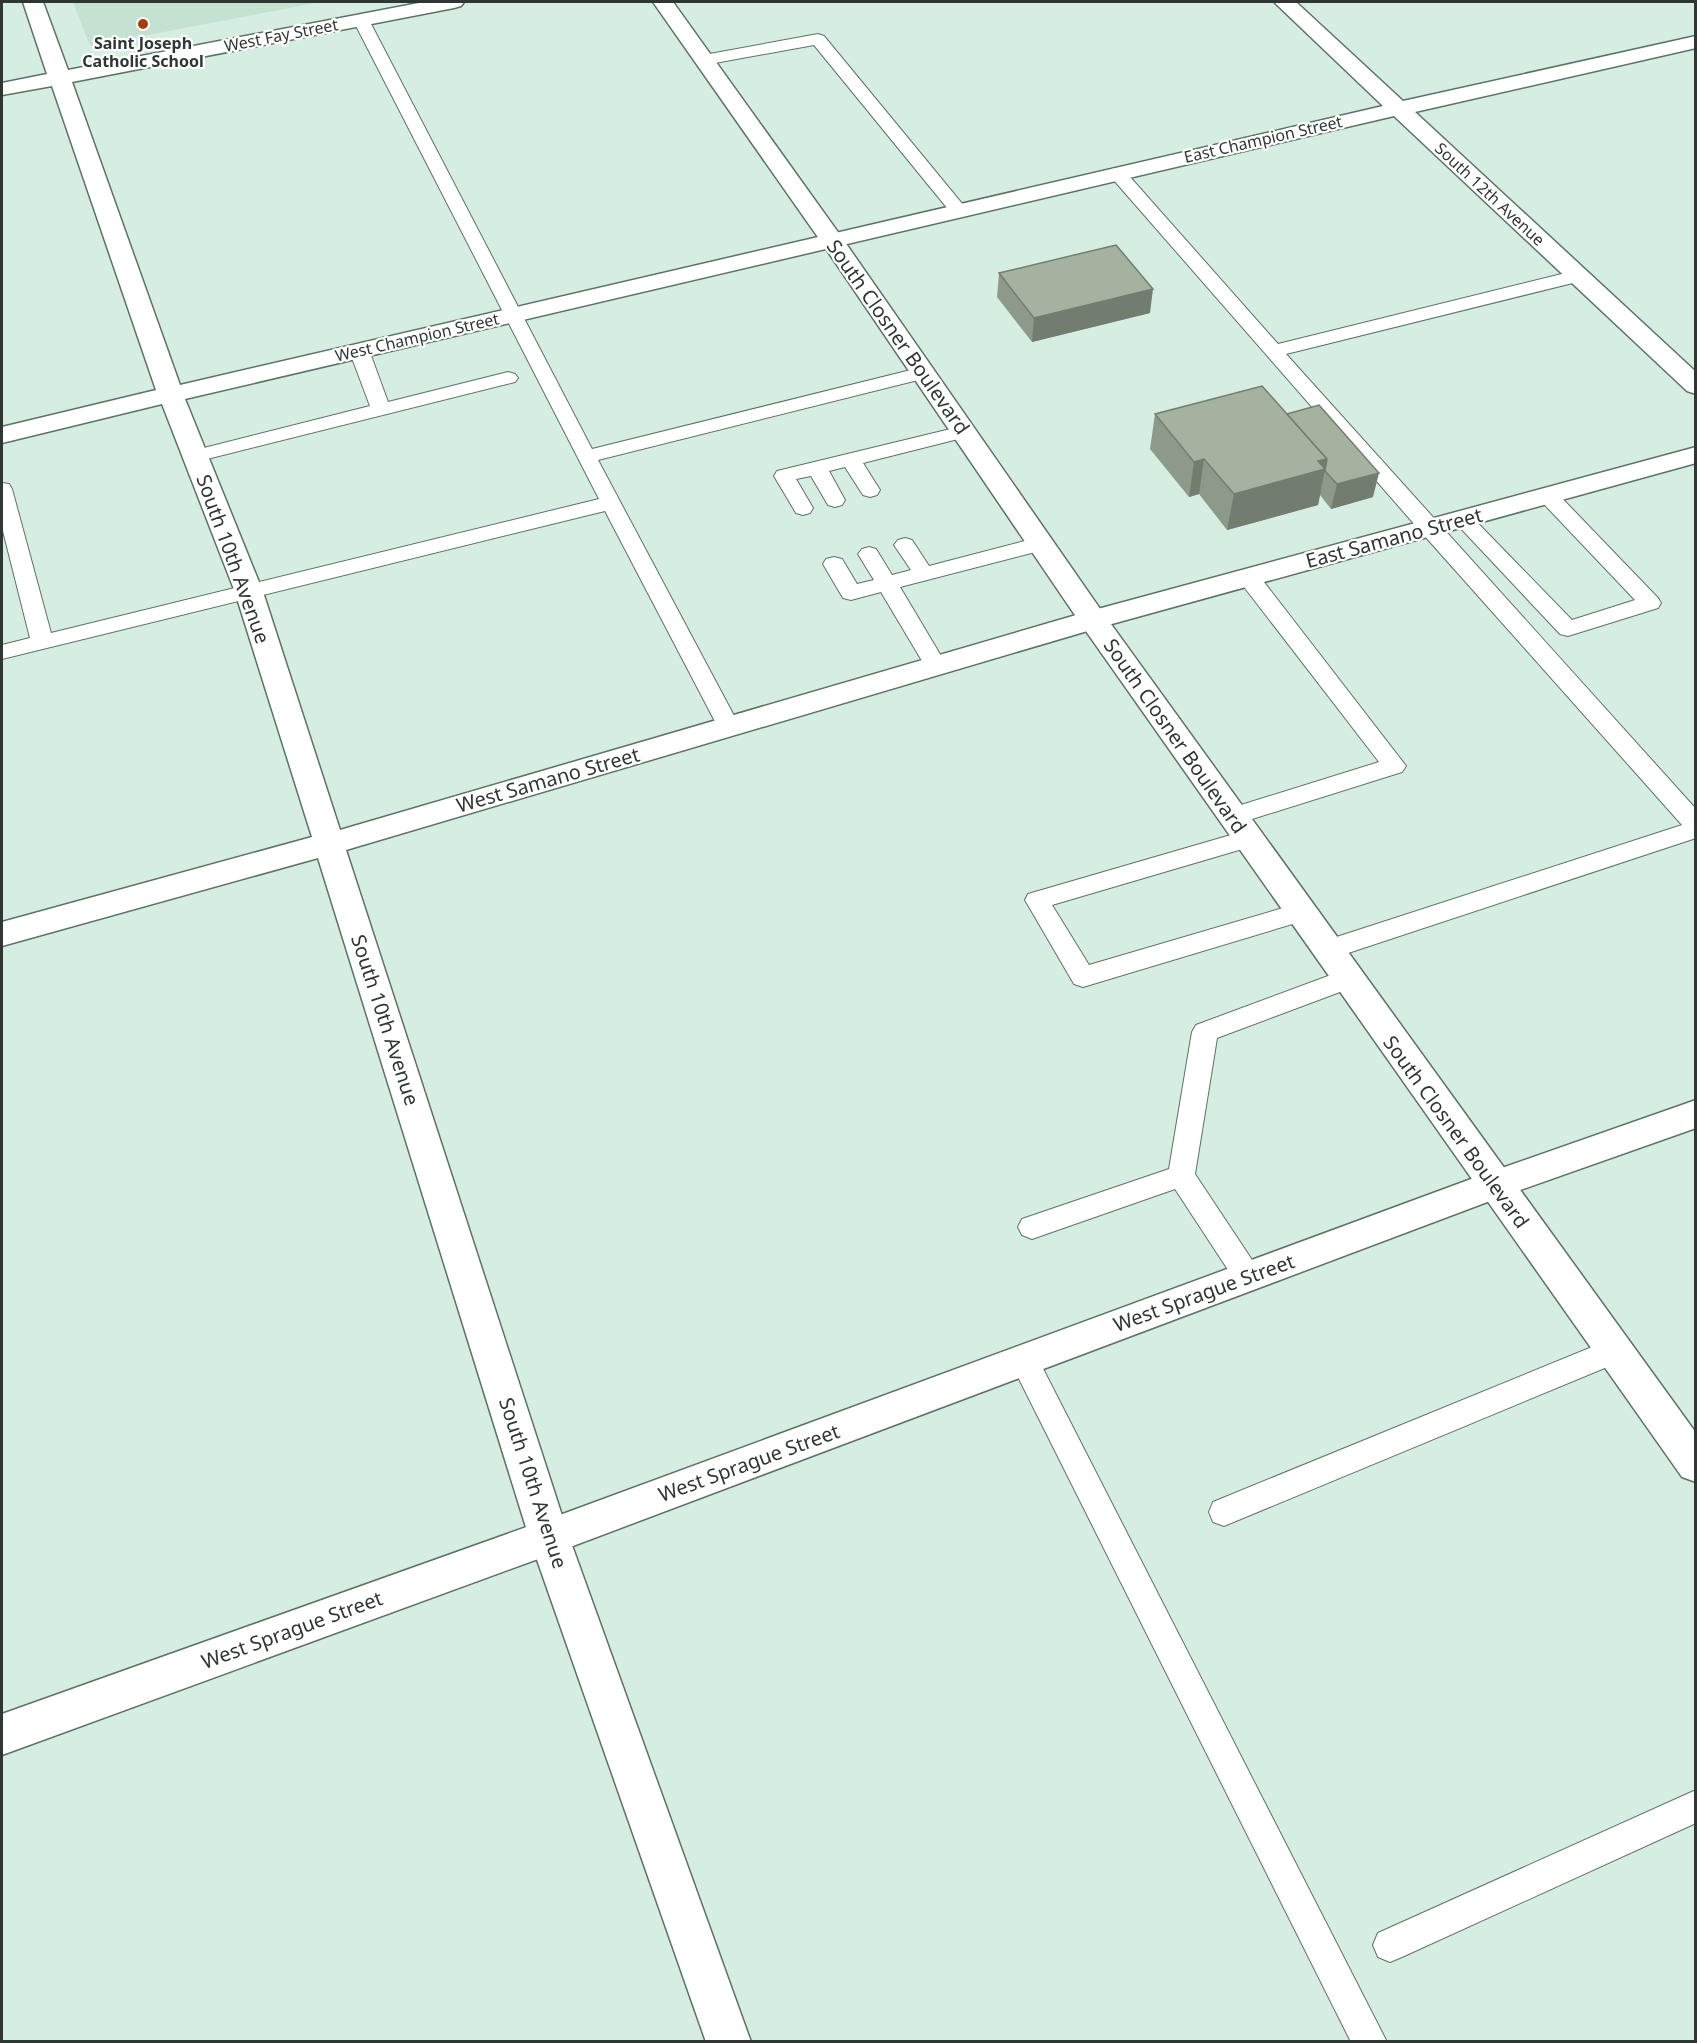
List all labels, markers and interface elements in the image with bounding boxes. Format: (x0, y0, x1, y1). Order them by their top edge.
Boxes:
street label: West Fay Street (222, 13, 340, 57)
marker: Saint Joseph Catholic School (136, 17, 150, 31)
place label: Saint Joseph Catholic School (82, 32, 204, 72)
street label: East Champion Street (1182, 110, 1345, 168)
street label: South 12th Avenue (1430, 137, 1550, 251)
street label: South Closner Boulevard (821, 234, 976, 439)
street label: West Champion Street (333, 307, 501, 367)
street label: South 10th Avenue (190, 471, 277, 647)
street label: East Samano Street (1302, 501, 1485, 574)
street label: South Closner Boulevard (1098, 633, 1253, 838)
street label: West Samano Street (453, 740, 642, 819)
street label: South 10th Avenue (345, 931, 426, 1109)
street label: South Closner Boulevard (1377, 1030, 1535, 1233)
street label: West Sprague Street (1110, 1247, 1298, 1338)
street label: South 10th Avenue (493, 1394, 574, 1572)
street label: West Sprague Street (655, 1417, 843, 1508)
street label: West Sprague Street (198, 1584, 386, 1675)

